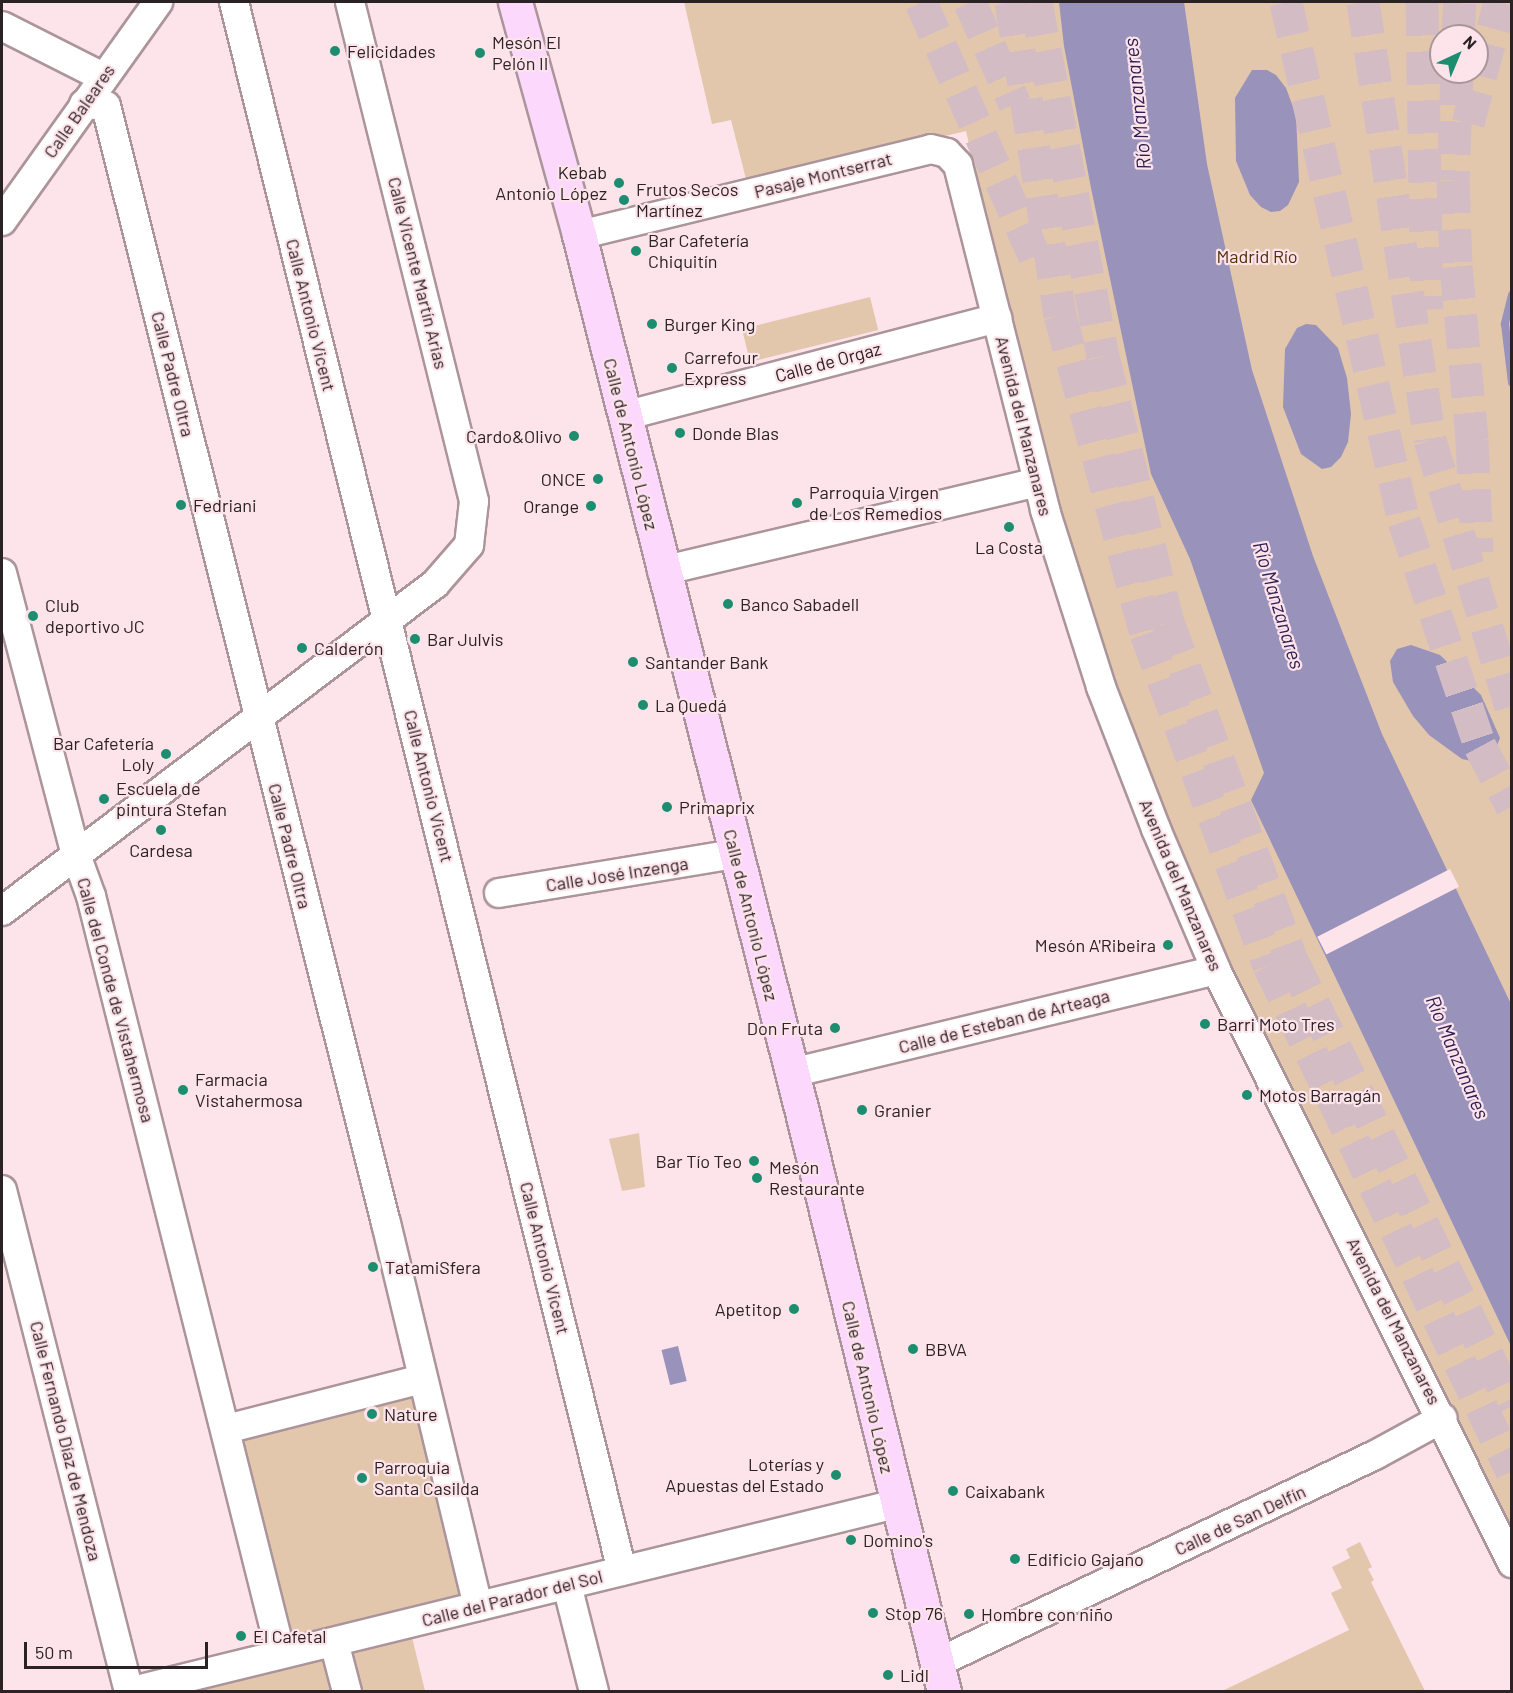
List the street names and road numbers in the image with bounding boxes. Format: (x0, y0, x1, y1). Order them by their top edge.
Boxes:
street label: Calle Baleares (39, 60, 119, 162)
street label: Pasaje Montserrat (752, 147, 894, 203)
street label: Calle Vicente Martín Arias (384, 175, 452, 371)
street label: Calle Antonio Vicent (282, 237, 340, 393)
street label: Calle Padre Oltra (147, 309, 199, 439)
street label: Avenida del Manzanares (991, 334, 1057, 518)
street label: Calle de Orgaz (773, 337, 883, 387)
street label: Calle de Antonio López (599, 356, 663, 532)
street label: Calle Antonio Vicent (400, 708, 458, 864)
street label: Calle Padre Oltra (264, 781, 316, 911)
street label: Avenida del Manzanares (1135, 796, 1227, 974)
street label: Calle de Antonio López (719, 827, 783, 1003)
street label: Calle José Inzenga (544, 852, 690, 896)
street label: Calle del Conde de Vistahermosa (73, 875, 159, 1125)
street label: Calle de Esteban de Arteaga (896, 984, 1112, 1058)
street label: Calle Antonio Vicent (516, 1180, 574, 1336)
street label: Avenida del Manzanares (1342, 1234, 1446, 1408)
street label: Calle de Antonio López (838, 1299, 898, 1475)
street label: Calle Fernando Díaz de Mendoza (26, 1319, 106, 1563)
street label: Calle de San Delfín (1171, 1480, 1309, 1560)
street label: Calle del Parador del Sol (419, 1565, 605, 1631)

